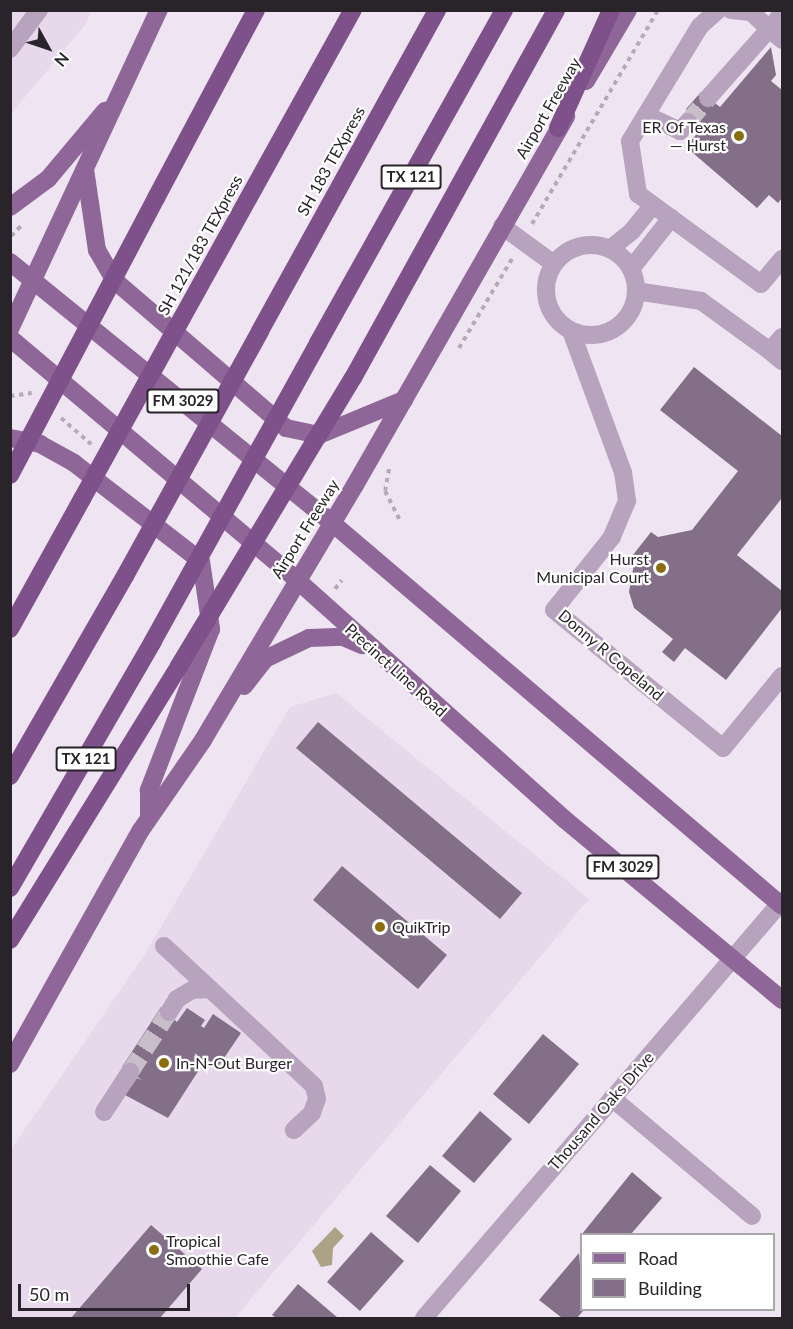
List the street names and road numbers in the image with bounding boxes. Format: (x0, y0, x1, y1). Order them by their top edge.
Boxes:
street label: Airport Freeway (511, 54, 585, 162)
street label: SH 183 TEXpress (293, 103, 369, 219)
road number: TX 121 (380, 165, 442, 189)
street label: SH 121/183 TEXpress (153, 171, 247, 319)
road number: FM 3029 (146, 389, 220, 413)
street label: Airport Freeway (267, 476, 343, 582)
street label: Donny R Copeland (554, 605, 668, 705)
street label: Precinct Line Road (341, 619, 451, 721)
road number: TX 121 (54, 747, 118, 771)
road number: FM 3029 (586, 855, 660, 879)
street label: Thousand Oaks Drive (544, 1048, 658, 1174)

